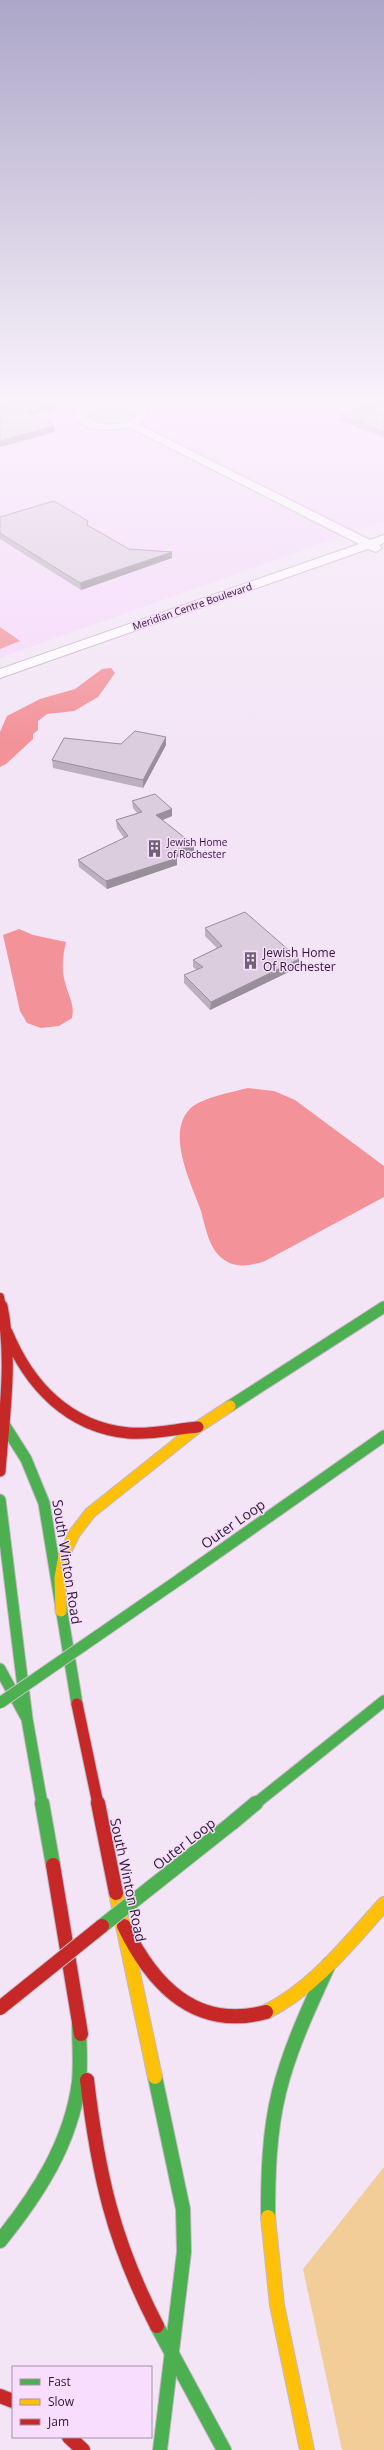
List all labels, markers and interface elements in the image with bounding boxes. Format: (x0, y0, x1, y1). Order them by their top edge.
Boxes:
street label: Meridian Centre Boulevard (130, 579, 254, 633)
place label: Jewish Home of Rochester (166, 835, 228, 861)
building icon: Jewish Home of Rochester (144, 838, 164, 858)
place label: Jewish Home Of Rochester (262, 944, 336, 975)
building icon: Jewish Home Of Rochester (240, 950, 260, 970)
street label: Outer Loop (197, 1494, 269, 1553)
street label: South Winton Road (48, 1498, 87, 1626)
street label: Outer Loop (149, 1813, 219, 1874)
street label: South Winton Road (106, 1816, 151, 1943)
legend (12, 2366, 152, 2438)
text: Fast (48, 2373, 71, 2390)
text: Slow (48, 2393, 75, 2410)
text: Jam (47, 2413, 69, 2430)

